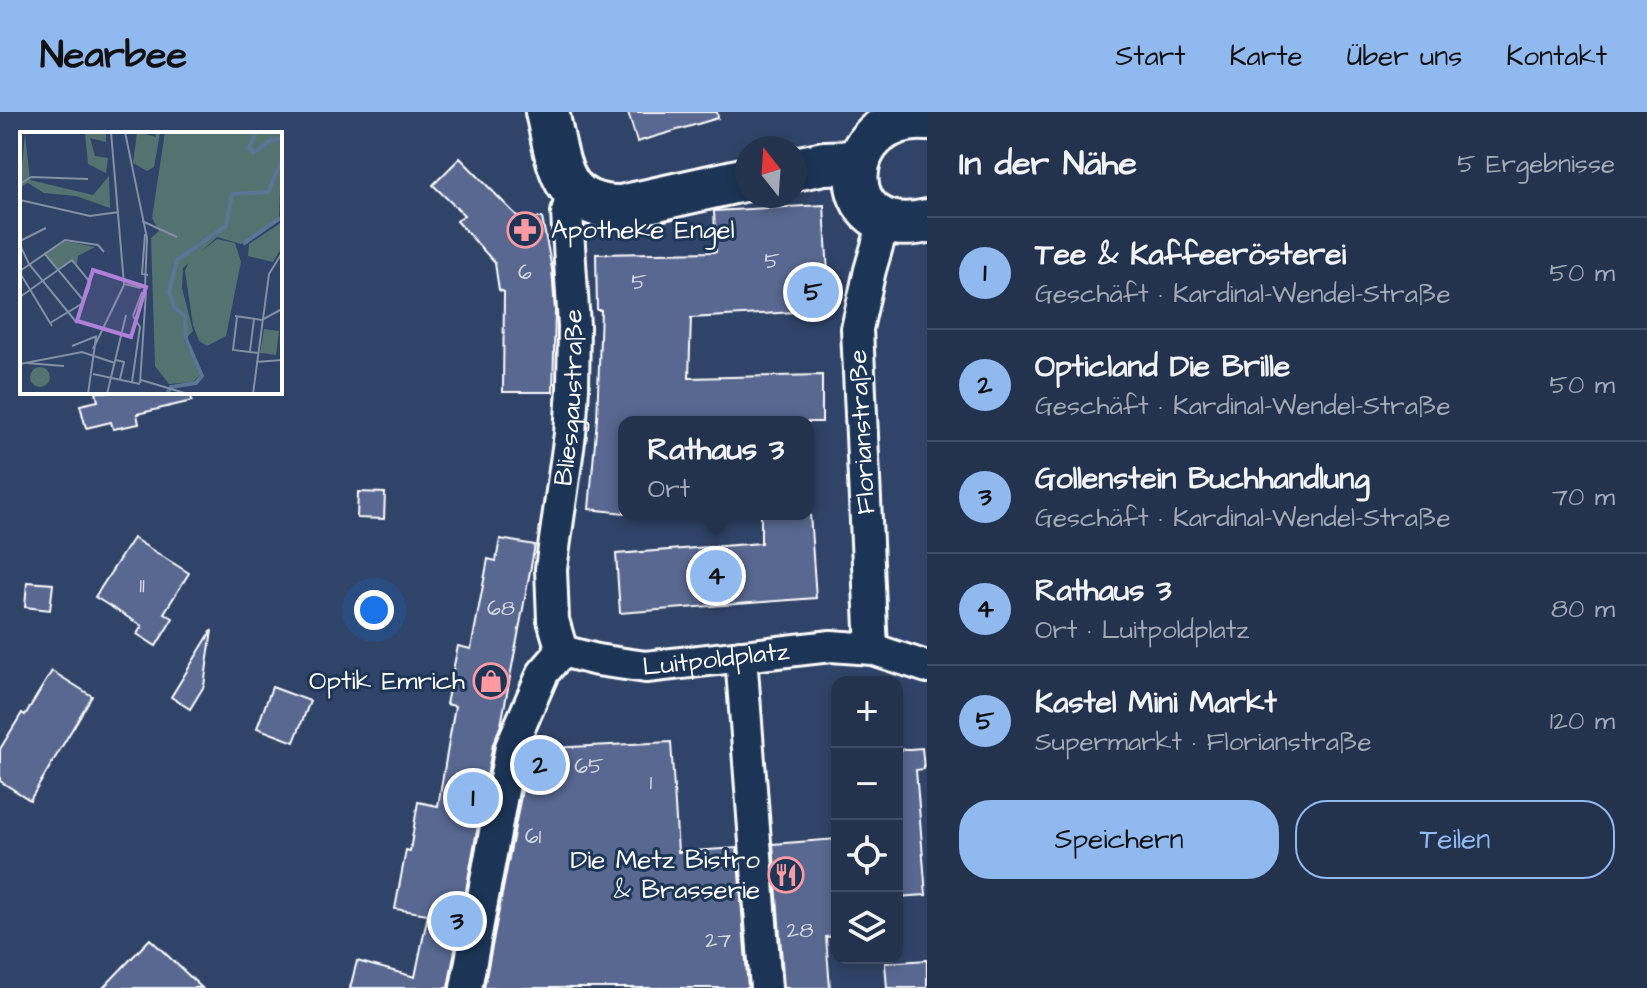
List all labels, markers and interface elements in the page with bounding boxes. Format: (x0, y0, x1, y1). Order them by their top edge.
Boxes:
text: Nearbee (40, 30, 187, 82)
text: Start (1115, 37, 1186, 76)
text: Karte (1230, 37, 1303, 76)
text: Über uns (1347, 37, 1462, 76)
text: Kontakt (1506, 37, 1607, 76)
inset map (20, 132, 282, 394)
north arrow (735, 136, 807, 208)
text: In der Nähe (959, 140, 1137, 188)
text: 5 Ergebnisse (1457, 146, 1615, 182)
pharmacy icon: Apotheke Engel (506, 211, 544, 249)
place label: Apotheke Engel (551, 212, 735, 250)
text: Tee & Kaffeerösterei (1035, 234, 1346, 276)
house number: 5 (764, 246, 780, 277)
text: 1 (983, 255, 987, 291)
text: 50 m (1550, 255, 1615, 291)
house number: 6 (518, 257, 532, 288)
pin: 5 (787, 262, 839, 322)
house number: 5 (631, 267, 647, 298)
text: Geschäft · Kardinal-Wendel-Straße (1035, 276, 1451, 312)
street label: Bliesgaustraße (545, 308, 592, 488)
text: Opticland Die Brille (1035, 346, 1290, 388)
street label: Florianstraße (840, 349, 884, 515)
text: 2 (978, 367, 992, 403)
text: 50 m (1550, 367, 1615, 403)
text: Geschäft · Kardinal-Wendel-Straße (1035, 388, 1451, 424)
popup (618, 416, 814, 520)
text: Rathaus 3 (648, 429, 784, 471)
text: Gollenstein Buchhandlung (1035, 458, 1370, 500)
text: Ort (648, 471, 690, 507)
text: 3 (978, 479, 992, 515)
text: 70 m (1552, 479, 1615, 515)
text: Geschäft · Kardinal-Wendel-Straße (1035, 500, 1451, 536)
pin: 4 (690, 546, 742, 606)
house number: 11 (139, 570, 145, 601)
text: Rathaus 3 (1035, 570, 1171, 612)
your location (354, 590, 394, 630)
text: 4 (976, 591, 994, 627)
text: 80 m (1551, 591, 1615, 627)
house number: 68 (487, 593, 515, 624)
text: Ort · Luitpoldplatz (1035, 612, 1249, 648)
street label: Luitpoldplatz (641, 633, 791, 685)
shop icon: Optik Emrich (472, 662, 510, 700)
place label: Optik Emrich (309, 663, 465, 699)
map controls (831, 676, 903, 964)
button: + (831, 676, 903, 748)
text: Kastel Mini Markt (1035, 682, 1277, 724)
text: 5 (976, 703, 994, 739)
text: 120 m (1550, 703, 1615, 739)
text: Supermarkt · Florianstraße (1035, 724, 1371, 760)
pin: 2 (514, 735, 566, 795)
button: − (831, 748, 903, 820)
house number: 65 (574, 751, 604, 782)
house number: 1 (650, 767, 653, 798)
pin: 1 (447, 768, 499, 828)
button: Speichern (959, 800, 1279, 879)
button: Teilen (1295, 800, 1615, 879)
button: locate (831, 820, 903, 892)
house number: 61 (525, 821, 541, 852)
place label: Die Metz Bistro & Brasserie (570, 842, 760, 908)
restaurant icon: Die Metz Bistro & Brasserie (767, 856, 805, 894)
pin: 3 (431, 891, 483, 951)
button: layers (831, 892, 903, 964)
house number: 28 (787, 915, 813, 946)
house number: 27 (705, 925, 732, 956)

